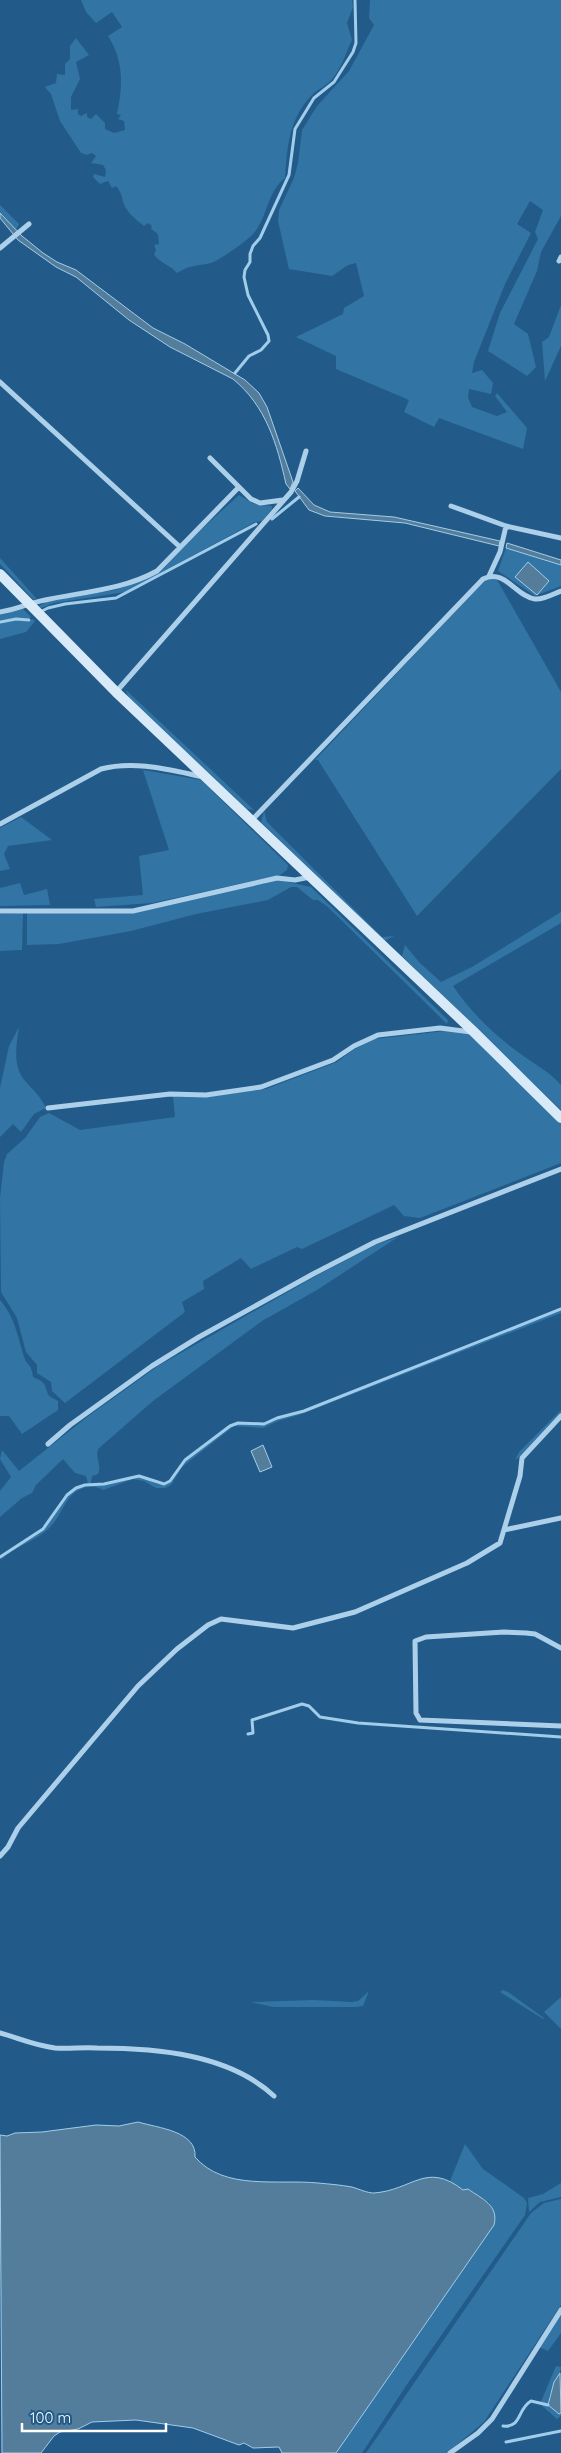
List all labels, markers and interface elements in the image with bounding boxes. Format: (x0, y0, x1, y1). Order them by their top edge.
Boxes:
scale bar (22, 2400, 166, 2432)
text: 100 m (30, 2408, 71, 2427)

